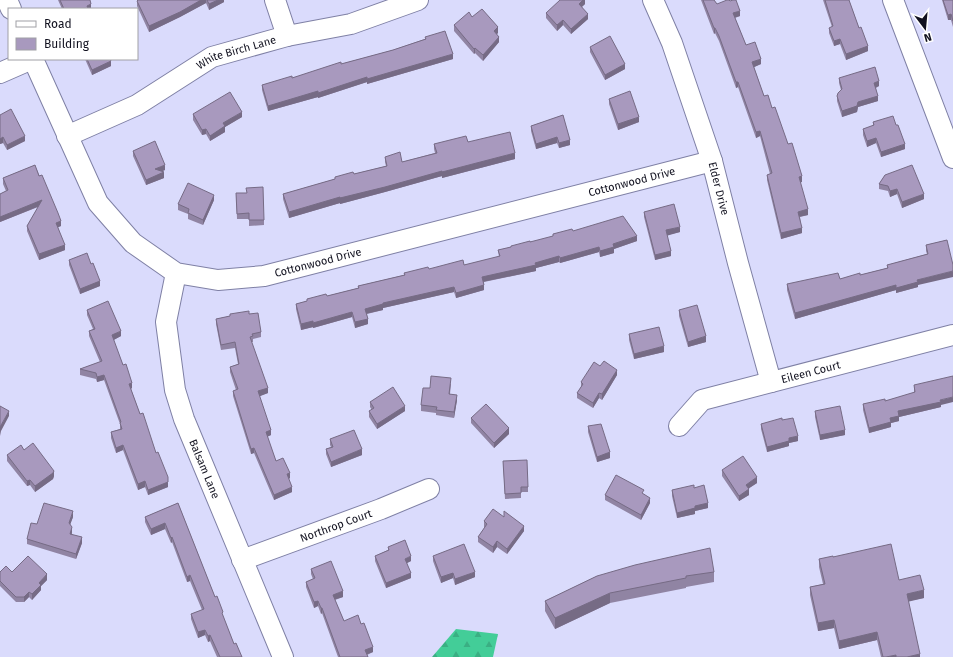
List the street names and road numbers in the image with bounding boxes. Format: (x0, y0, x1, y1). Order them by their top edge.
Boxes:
street label: White Birch Lane (194, 33, 277, 72)
street label: Elder Drive (706, 160, 732, 217)
street label: Cottonwood Drive (587, 164, 677, 199)
street label: Cottonwood Drive (273, 245, 363, 280)
street label: Eileen Court (780, 358, 842, 386)
street label: Balsam Lane (187, 437, 223, 500)
street label: Northrop Court (298, 506, 374, 545)

